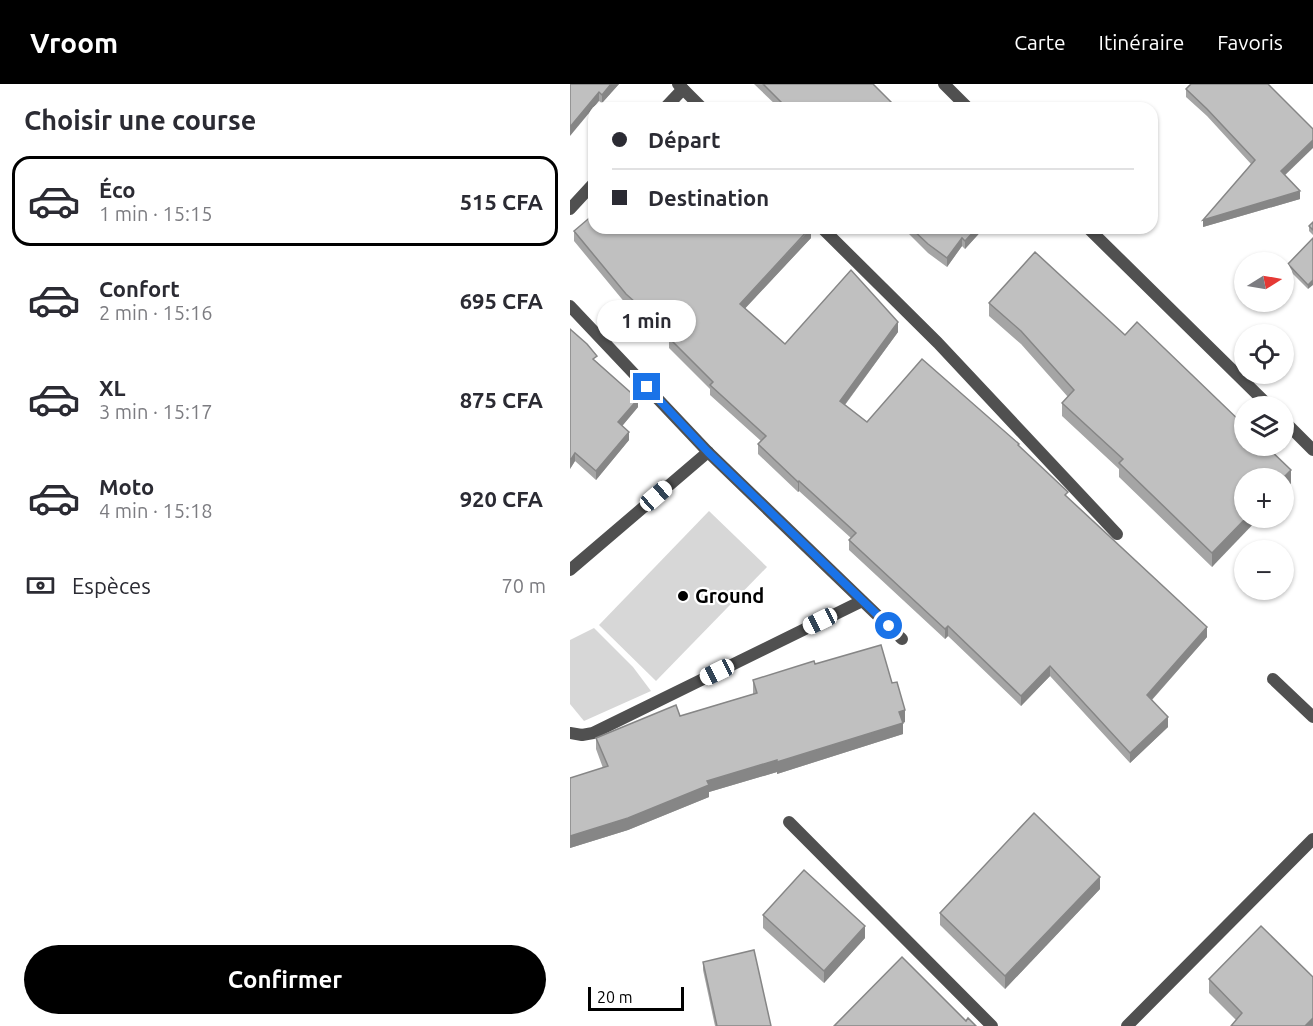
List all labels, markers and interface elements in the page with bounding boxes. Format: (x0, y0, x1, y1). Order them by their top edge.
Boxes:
text: Vroom (30, 27, 118, 58)
text: Carte (1014, 30, 1066, 54)
text: Itinéraire (1099, 30, 1184, 54)
text: Favoris (1217, 30, 1283, 54)
text: Choisir une course (24, 105, 256, 135)
text: Départ (648, 127, 720, 152)
icon: car (27, 174, 81, 228)
text: Éco (99, 177, 136, 202)
text: Destination (648, 185, 769, 210)
text: 515 CFA (460, 189, 543, 214)
text: 1 min · 15:15 (99, 202, 213, 225)
north arrow (1234, 252, 1294, 312)
map controls (1234, 252, 1294, 600)
icon: car (27, 273, 81, 327)
text: Confort (99, 276, 180, 301)
text: 695 CFA (460, 288, 543, 313)
callout: 1 min (598, 300, 697, 342)
text: 2 min · 15:16 (99, 301, 213, 324)
text: 1 min (621, 309, 672, 332)
button: locate (1234, 324, 1294, 384)
icon: car (27, 372, 81, 426)
route end (633, 373, 660, 400)
text: XL (99, 375, 126, 400)
text: 875 CFA (460, 387, 543, 412)
button: layers (1234, 396, 1294, 456)
text: 3 min · 15:17 (99, 400, 213, 423)
button: + (1234, 468, 1294, 528)
icon: car (27, 471, 81, 525)
text: Moto (99, 474, 154, 499)
car (637, 477, 675, 515)
text: 920 CFA (460, 486, 543, 511)
text: 4 min · 15:18 (99, 499, 213, 522)
button: − (1234, 540, 1294, 600)
icon: cash (24, 569, 57, 602)
text: Espèces (72, 573, 151, 598)
text: 70 m (502, 574, 546, 597)
place label: Ground (695, 584, 764, 607)
marker: Ground (676, 589, 690, 603)
car (800, 605, 840, 637)
route start (875, 612, 902, 639)
car (697, 656, 737, 688)
button: Confirmer (24, 945, 546, 1014)
scale bar (588, 984, 684, 1012)
text: 20 m (597, 988, 633, 1006)

